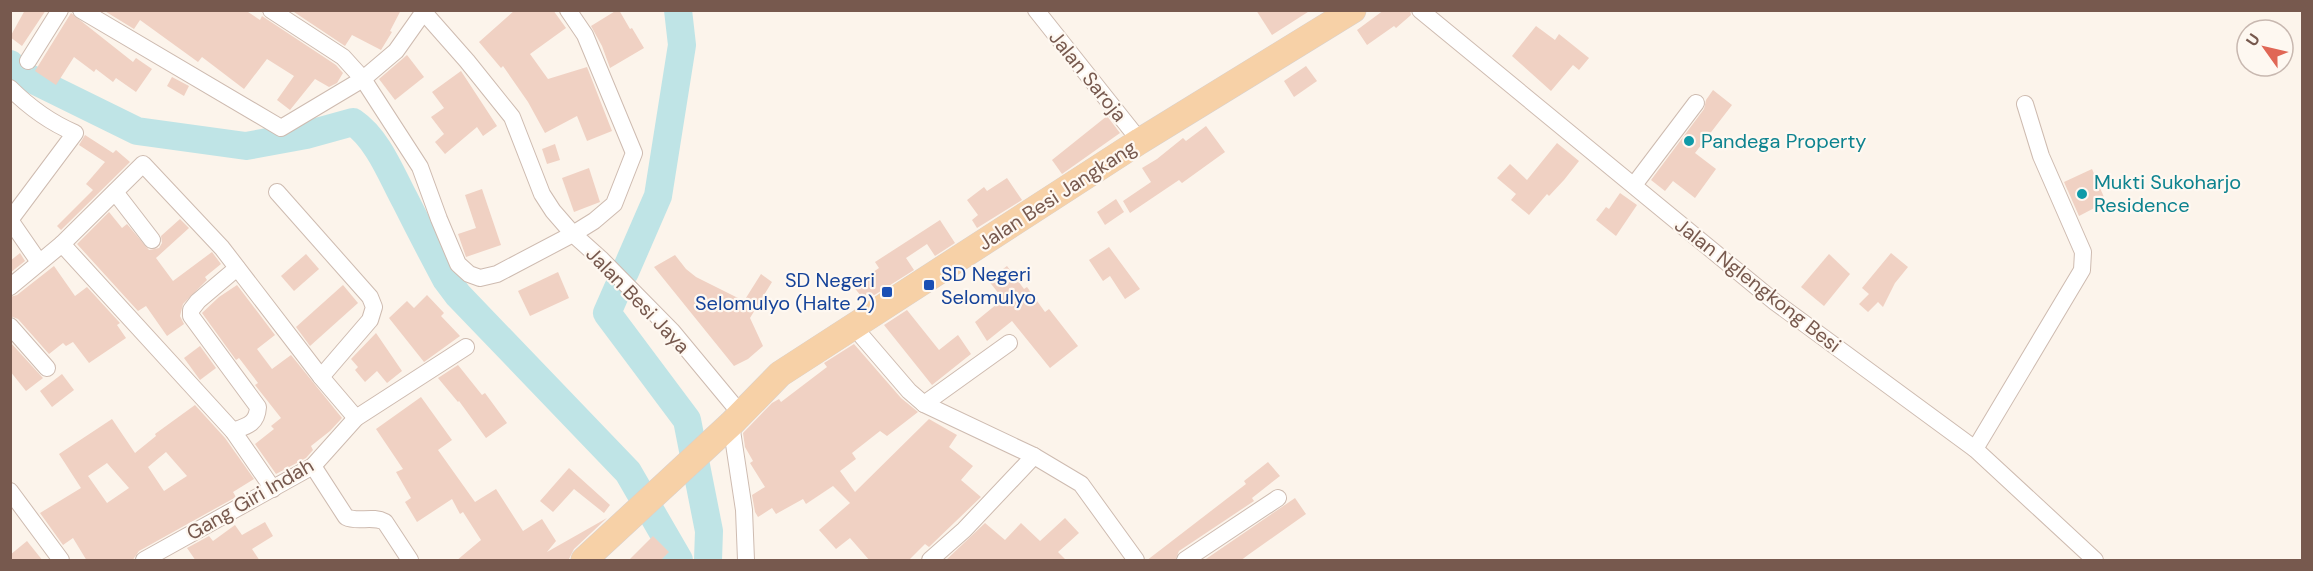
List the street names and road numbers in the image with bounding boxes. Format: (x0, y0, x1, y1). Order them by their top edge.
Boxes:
street label: Jalan Saroja (1043, 25, 1133, 127)
street label: Jalan Besi Jangkang (973, 134, 1141, 256)
street label: Jalan Nglengkong Besi (1670, 212, 1846, 358)
street label: Jalan Besi Jaya (581, 241, 695, 359)
street label: Gang Giri Indah (182, 452, 318, 546)

